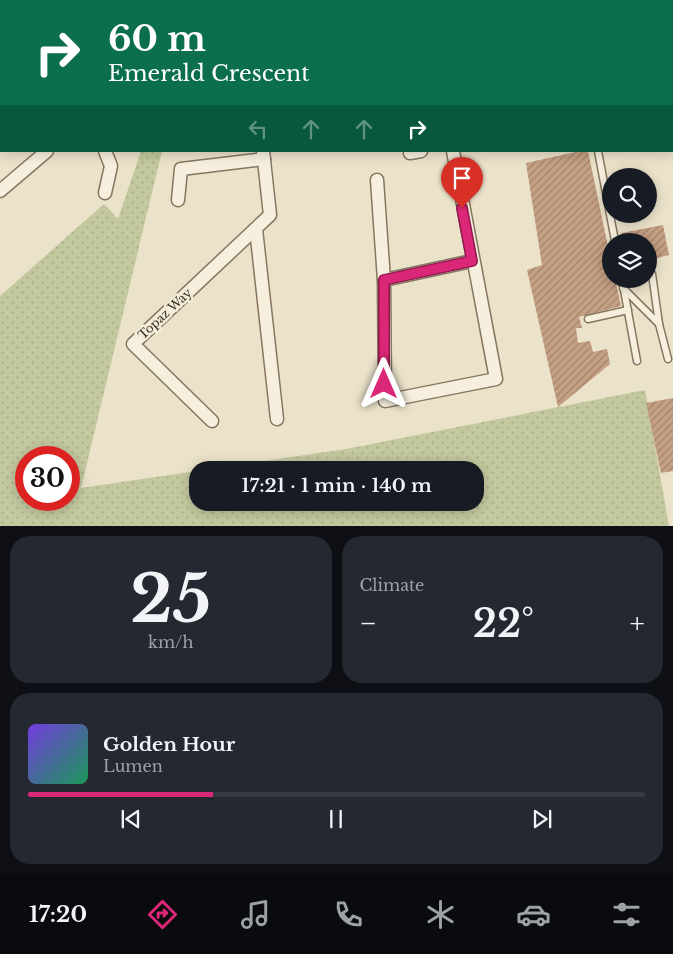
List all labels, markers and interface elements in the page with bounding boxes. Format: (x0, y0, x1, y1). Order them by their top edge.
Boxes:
text: 60 m (108, 17, 206, 60)
icon: right (25, 20, 90, 85)
text: Emerald Crescent (108, 60, 310, 87)
icon: left (244, 115, 272, 143)
icon: ahead (297, 115, 325, 143)
icon: ahead (350, 115, 378, 143)
icon: right (403, 115, 431, 143)
pin (441, 157, 483, 208)
icon: arrive (448, 164, 476, 192)
map controls (602, 168, 657, 288)
button: search (602, 168, 657, 223)
button: layers (602, 233, 657, 288)
street label: Topaz Way (135, 285, 195, 342)
position arrow (357, 357, 409, 409)
speed limit sign: 30 (15, 446, 80, 511)
text: 17:21 · 1 min · 140 m (241, 474, 432, 497)
text: 25 (130, 559, 211, 640)
text: Climate (360, 575, 424, 595)
text: 22° (473, 600, 534, 647)
text: − (360, 606, 377, 641)
text: + (630, 606, 645, 641)
text: km/h (148, 632, 193, 652)
text: Golden Hour (103, 733, 235, 756)
text: Lumen (103, 756, 163, 776)
icon: previous (117, 805, 145, 833)
icon: pause (322, 805, 350, 833)
icon: next (528, 805, 556, 833)
icon: directions (145, 897, 180, 932)
icon: music (238, 897, 273, 932)
icon: phone (331, 897, 366, 932)
icon: climate (423, 897, 458, 932)
icon: car (516, 897, 551, 932)
icon: filters (609, 897, 644, 932)
text: 17:20 (29, 901, 87, 928)

